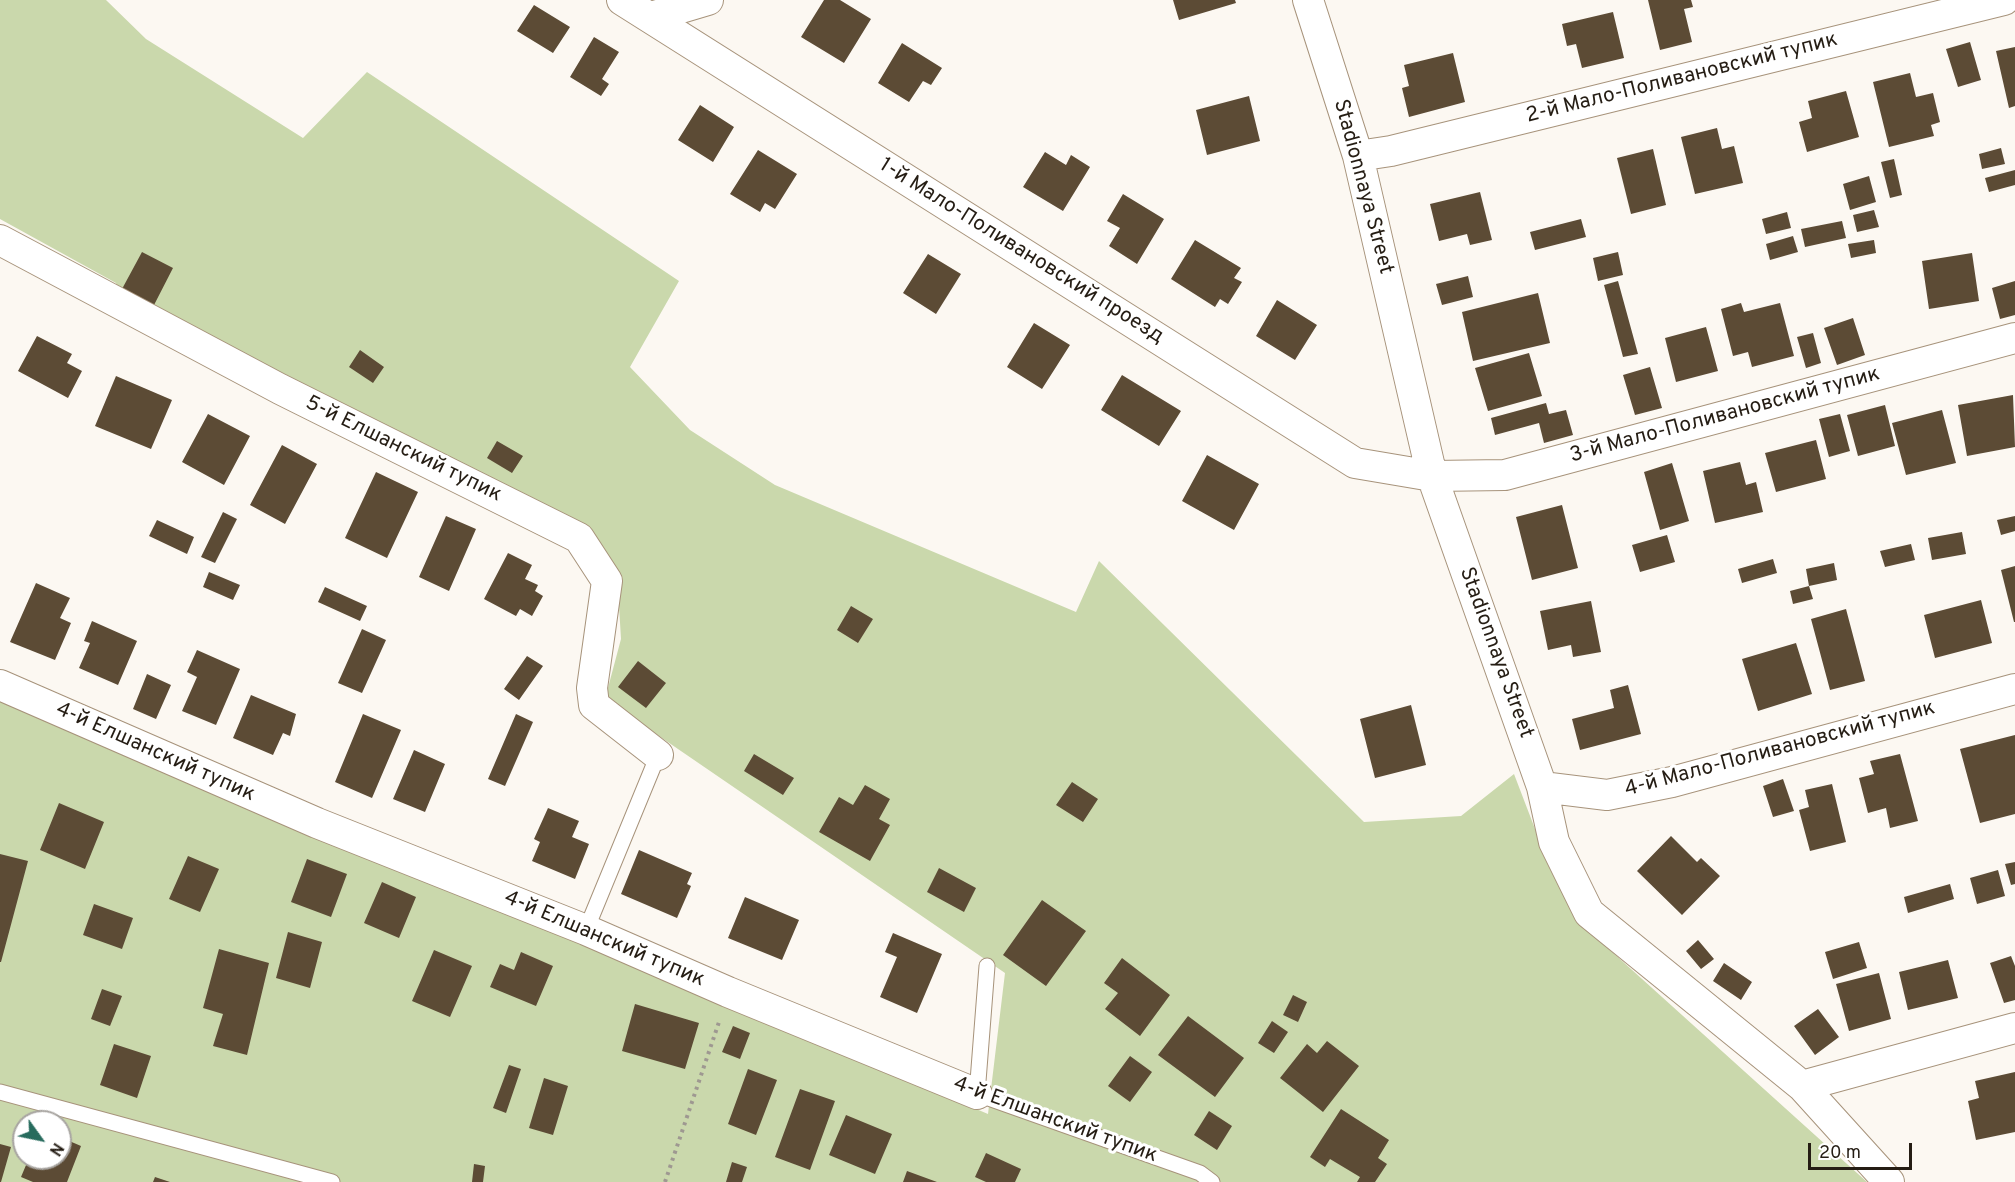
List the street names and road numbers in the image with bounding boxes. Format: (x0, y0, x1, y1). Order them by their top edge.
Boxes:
street label: 2-й Мало-Поливановский тупик (1524, 28, 1840, 130)
street label: Stadionnaya Street (1327, 97, 1397, 277)
street label: 1-й Мало-Поливановский проезд (874, 154, 1168, 350)
street label: 3-й Мало-Поливановский тупик (1567, 362, 1883, 470)
street label: 5-й Елшанский тупик (301, 391, 505, 509)
street label: Stadionnaya Street (1452, 564, 1538, 742)
street label: 4-й Мало-Поливановский тупик (1622, 696, 1938, 804)
street label: 4-й Елшанский тупик (52, 698, 258, 808)
street label: 4-й Елшанский тупик (500, 886, 708, 994)
street label: 4-й Елшанский тупик (950, 1072, 1160, 1170)

